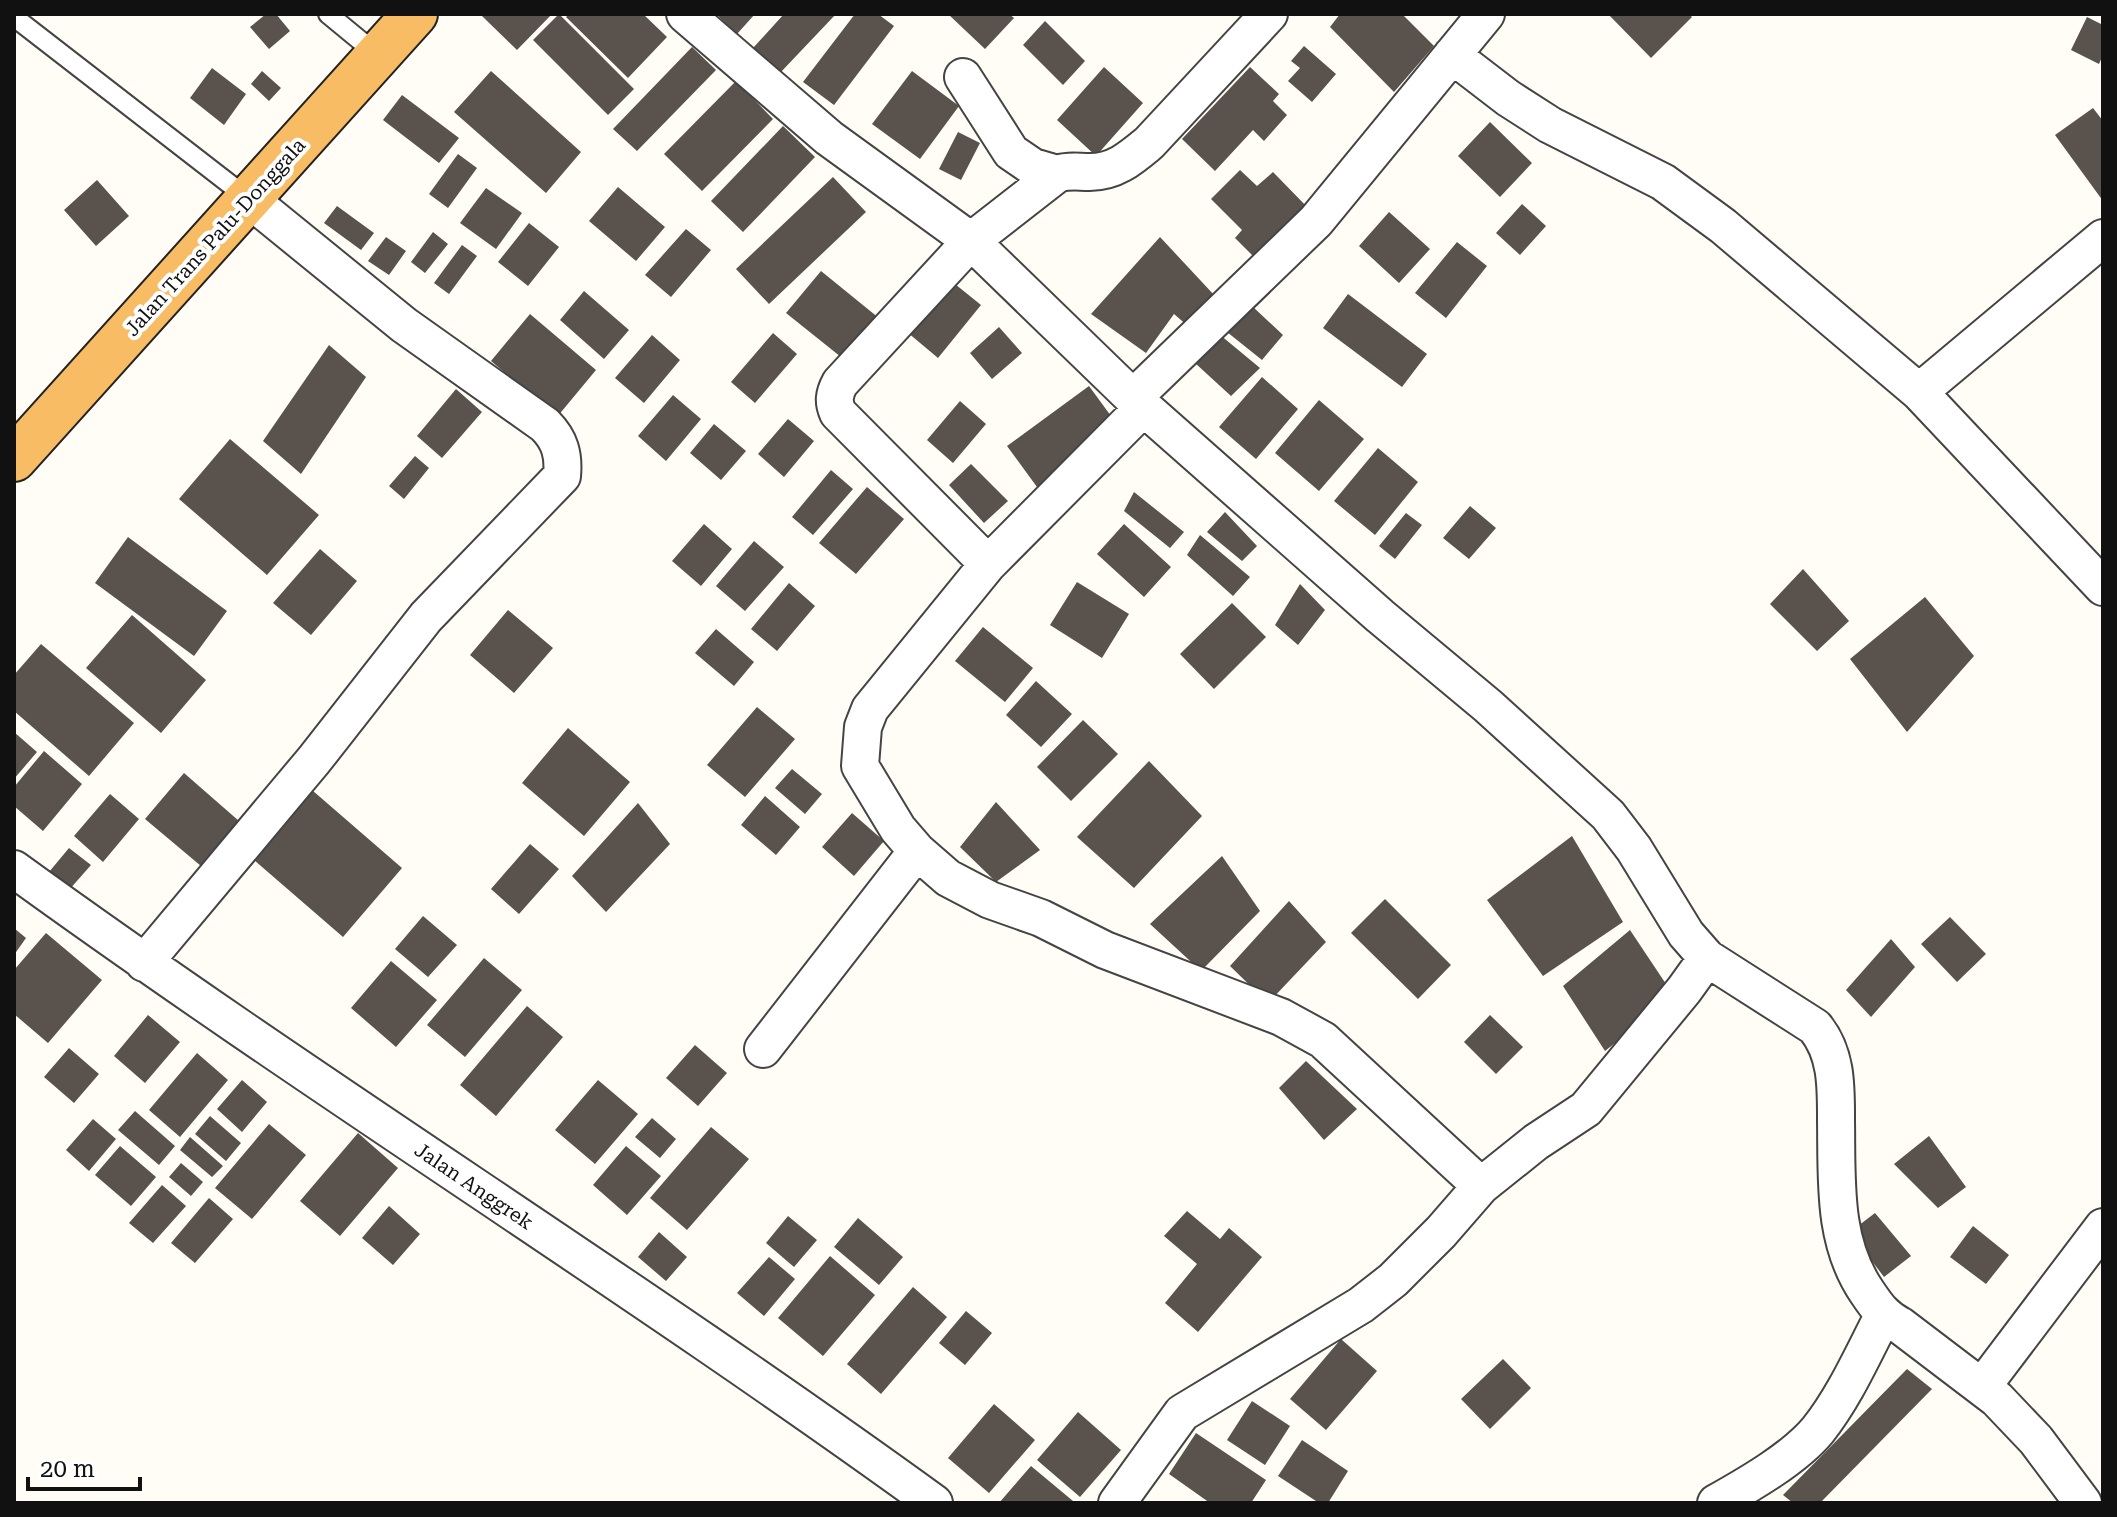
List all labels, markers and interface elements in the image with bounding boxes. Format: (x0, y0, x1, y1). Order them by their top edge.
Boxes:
street label: Jalan Trans Palu-Donggala (120, 133, 310, 341)
street label: Jalan Anggrek (410, 1137, 538, 1235)
scale bar (28, 1441, 140, 1491)
text: 20 m (40, 1455, 95, 1483)

